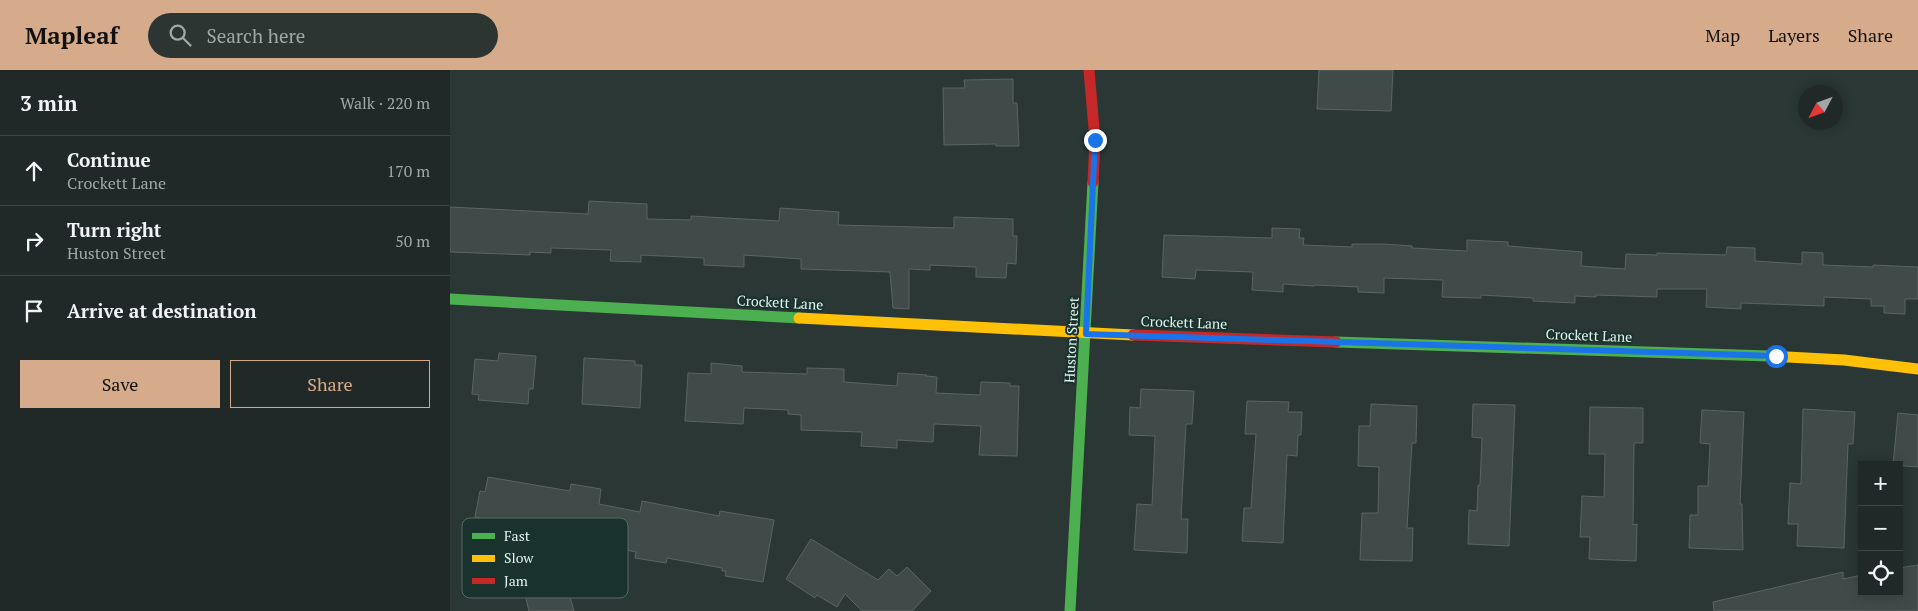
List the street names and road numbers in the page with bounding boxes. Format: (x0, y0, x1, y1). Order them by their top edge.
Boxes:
street label: Crockett Lane (736, 290, 824, 314)
street label: Huston Street (1059, 296, 1083, 384)
street label: Crockett Lane (1140, 311, 1228, 333)
street label: Crockett Lane (1545, 324, 1633, 346)

